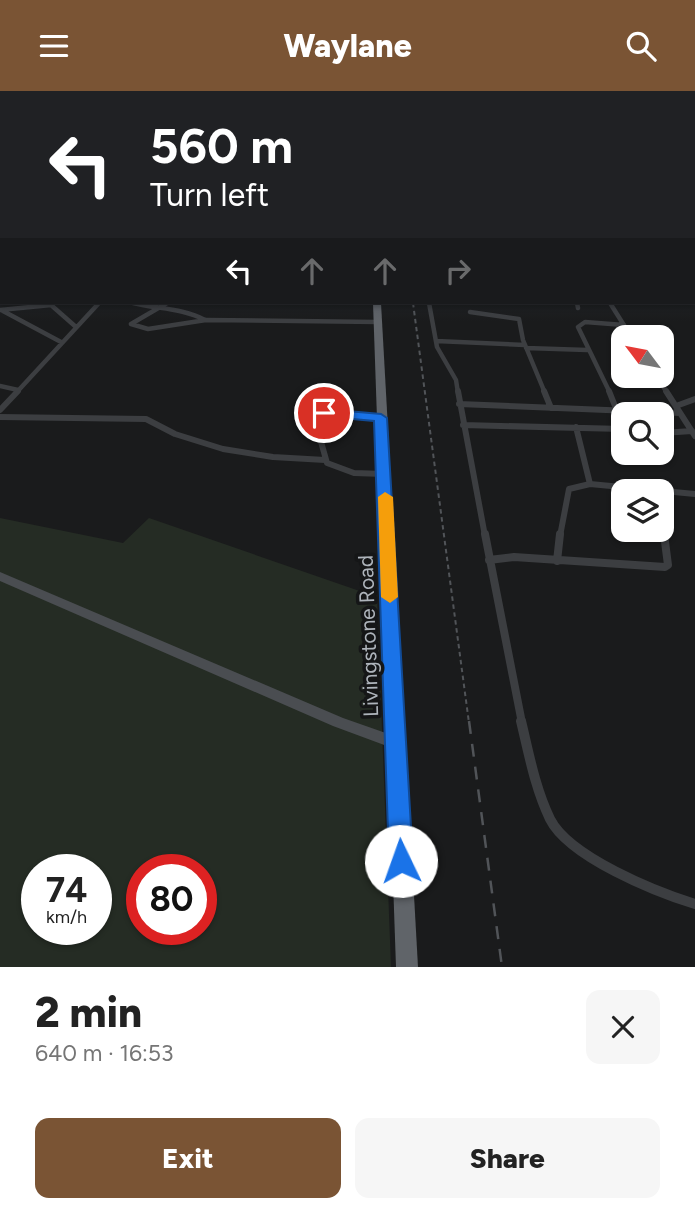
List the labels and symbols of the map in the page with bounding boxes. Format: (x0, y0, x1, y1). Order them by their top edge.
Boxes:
north arrow (611, 325, 674, 389)
pin (294, 383, 354, 443)
street label: Livingstone Road (353, 555, 383, 717)
position arrow (364, 824, 438, 898)
speed limit sign: 80 (126, 854, 217, 945)

